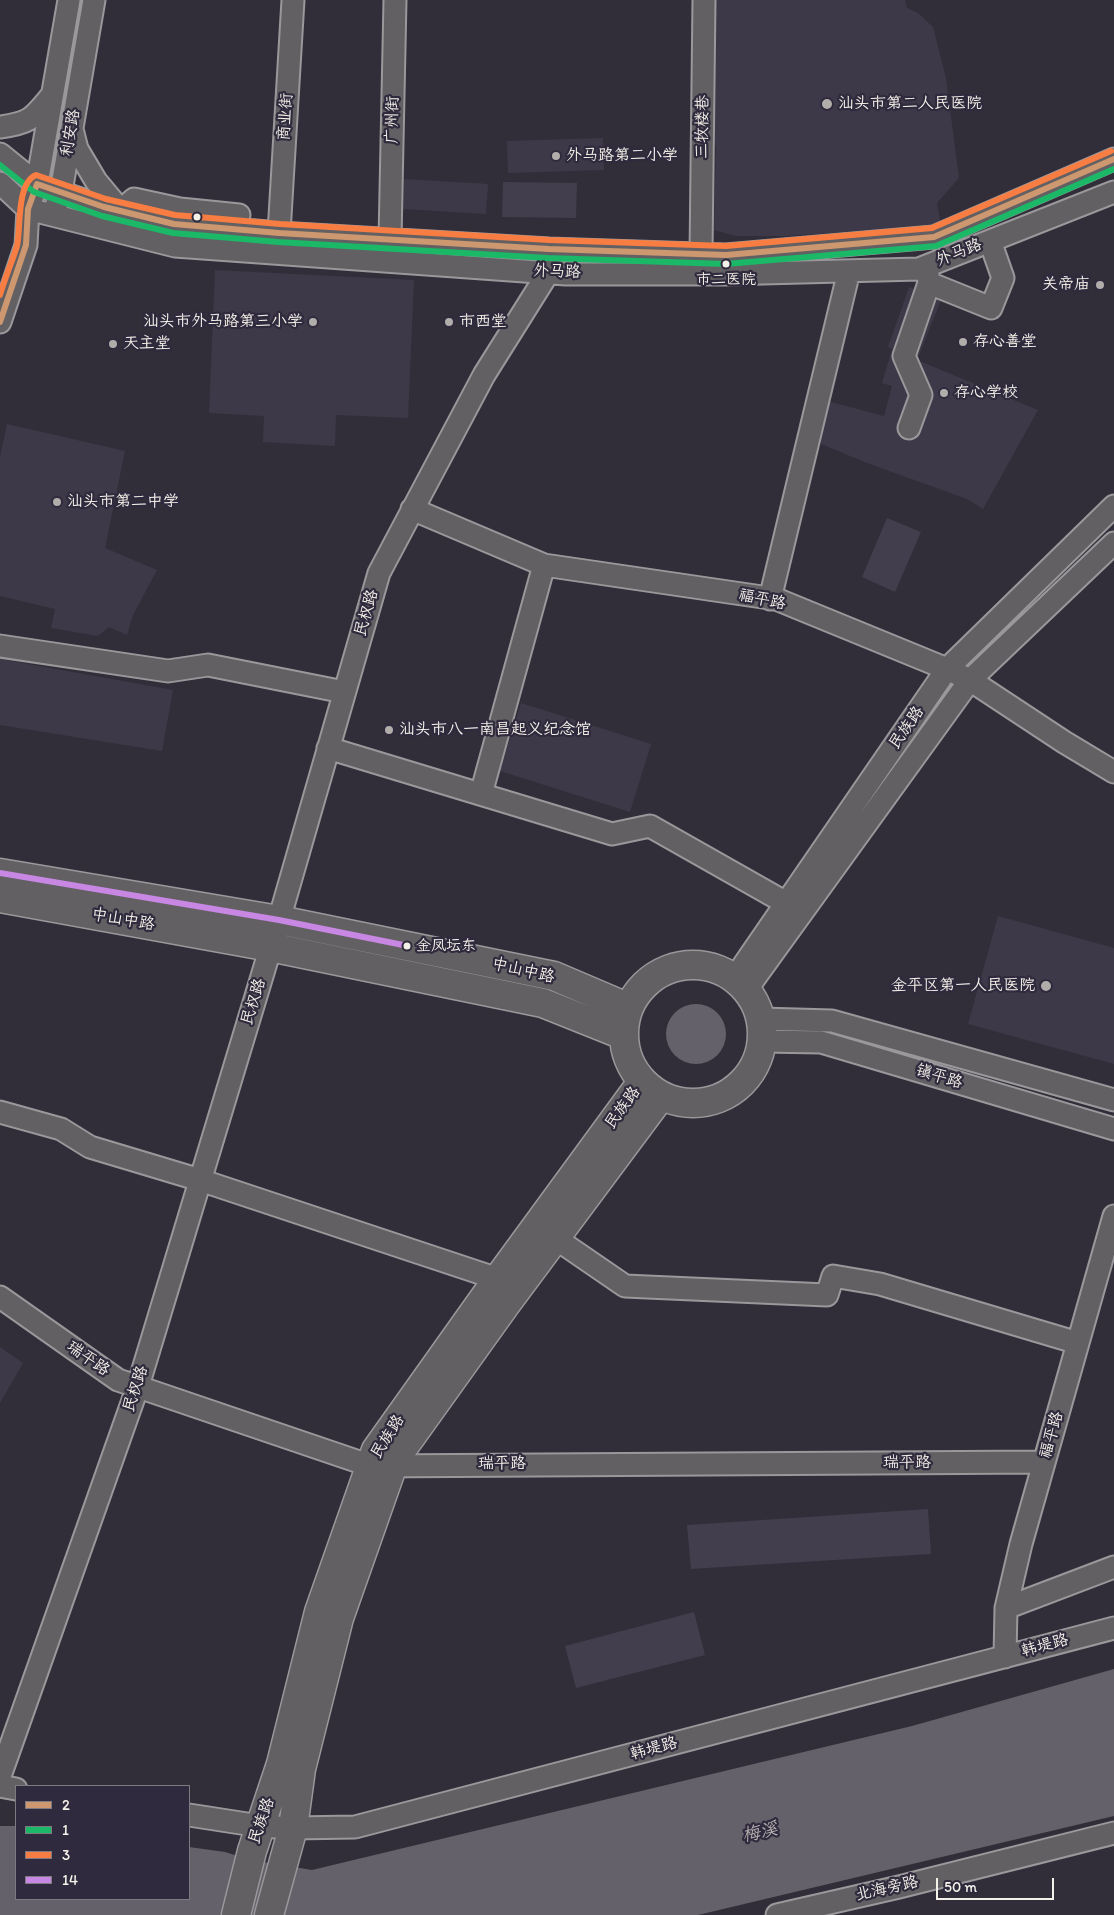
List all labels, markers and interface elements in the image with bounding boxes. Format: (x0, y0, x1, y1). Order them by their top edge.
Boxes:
street label: 商业街 (275, 92, 297, 142)
place label: 汕头市第二人民医院 (838, 94, 982, 114)
street label: 三牧楼巷 (693, 95, 713, 159)
street label: 广州街 (383, 96, 403, 144)
marker: 汕头市第二人民医院 (820, 97, 834, 111)
street label: 利安路 (57, 108, 85, 158)
place label: 外马路第二小学 (566, 146, 678, 166)
marker: 外马路第二小学 (550, 150, 562, 162)
unlabelled marker (192, 212, 202, 222)
street label: 外马路 (933, 235, 985, 271)
marker: 市二医院 (721, 259, 731, 269)
street label: 外马路 (533, 262, 581, 282)
place label: 市二医院 (696, 271, 756, 289)
place label: 关帝庙 (1042, 275, 1090, 295)
marker: 关帝庙 (1094, 279, 1106, 291)
place label: 汕头市外马路第三小学 (143, 312, 303, 332)
place label: 市西堂 (459, 312, 507, 332)
marker: 汕头市外马路第三小学 (307, 316, 319, 328)
marker: 市西堂 (443, 316, 455, 328)
place label: 存心善堂 (973, 332, 1037, 352)
place label: 天主堂 (123, 334, 171, 354)
marker: 存心善堂 (957, 336, 969, 348)
marker: 天主堂 (107, 338, 119, 350)
place label: 存心学校 (954, 383, 1018, 403)
marker: 存心学校 (938, 387, 950, 399)
place label: 汕头市第二中学 (67, 492, 179, 512)
marker: 汕头市第二中学 (51, 496, 63, 508)
street label: 福平路 (737, 586, 787, 614)
street label: 民权路 (351, 587, 383, 639)
street label: 民族路 (885, 703, 929, 753)
place label: 汕头市八一南昌起义纪念馆 (399, 720, 591, 740)
marker: 汕头市八一南昌起义纪念馆 (383, 724, 395, 736)
street label: 中山中路 (90, 905, 156, 935)
place label: 金凤坛东 (416, 937, 476, 955)
marker: 金凤坛东 (402, 941, 412, 951)
street label: 中山中路 (490, 954, 556, 988)
street label: 民权路 (238, 976, 270, 1028)
place label: 金平区第一人民医院 (891, 976, 1035, 996)
marker: 金平区第一人民医院 (1039, 979, 1053, 993)
street label: 镇平路 (913, 1061, 965, 1093)
street label: 民族路 (601, 1083, 645, 1133)
street label: 瑞平路 (63, 1337, 113, 1381)
street label: 民权路 (119, 1363, 153, 1415)
street label: 福平路 (1036, 1409, 1068, 1461)
street label: 民族路 (367, 1412, 409, 1462)
street label: 瑞平路 (883, 1453, 931, 1473)
street label: 瑞平路 (478, 1454, 526, 1474)
street label: 韩堤路 (1019, 1631, 1071, 1661)
street label: 韩堤路 (628, 1734, 680, 1764)
legend (15, 1785, 190, 1900)
street label: 民族路 (245, 1795, 279, 1847)
text: 2 (62, 1796, 70, 1814)
water label: 梅溪 (740, 1818, 780, 1848)
text: 1 (62, 1821, 69, 1839)
text: 3 (62, 1846, 70, 1864)
scale bar (939, 1868, 1056, 1900)
text: 14 (62, 1871, 78, 1889)
street label: 北海旁路 (854, 1872, 920, 1906)
text: 50 m (944, 1878, 977, 1896)

